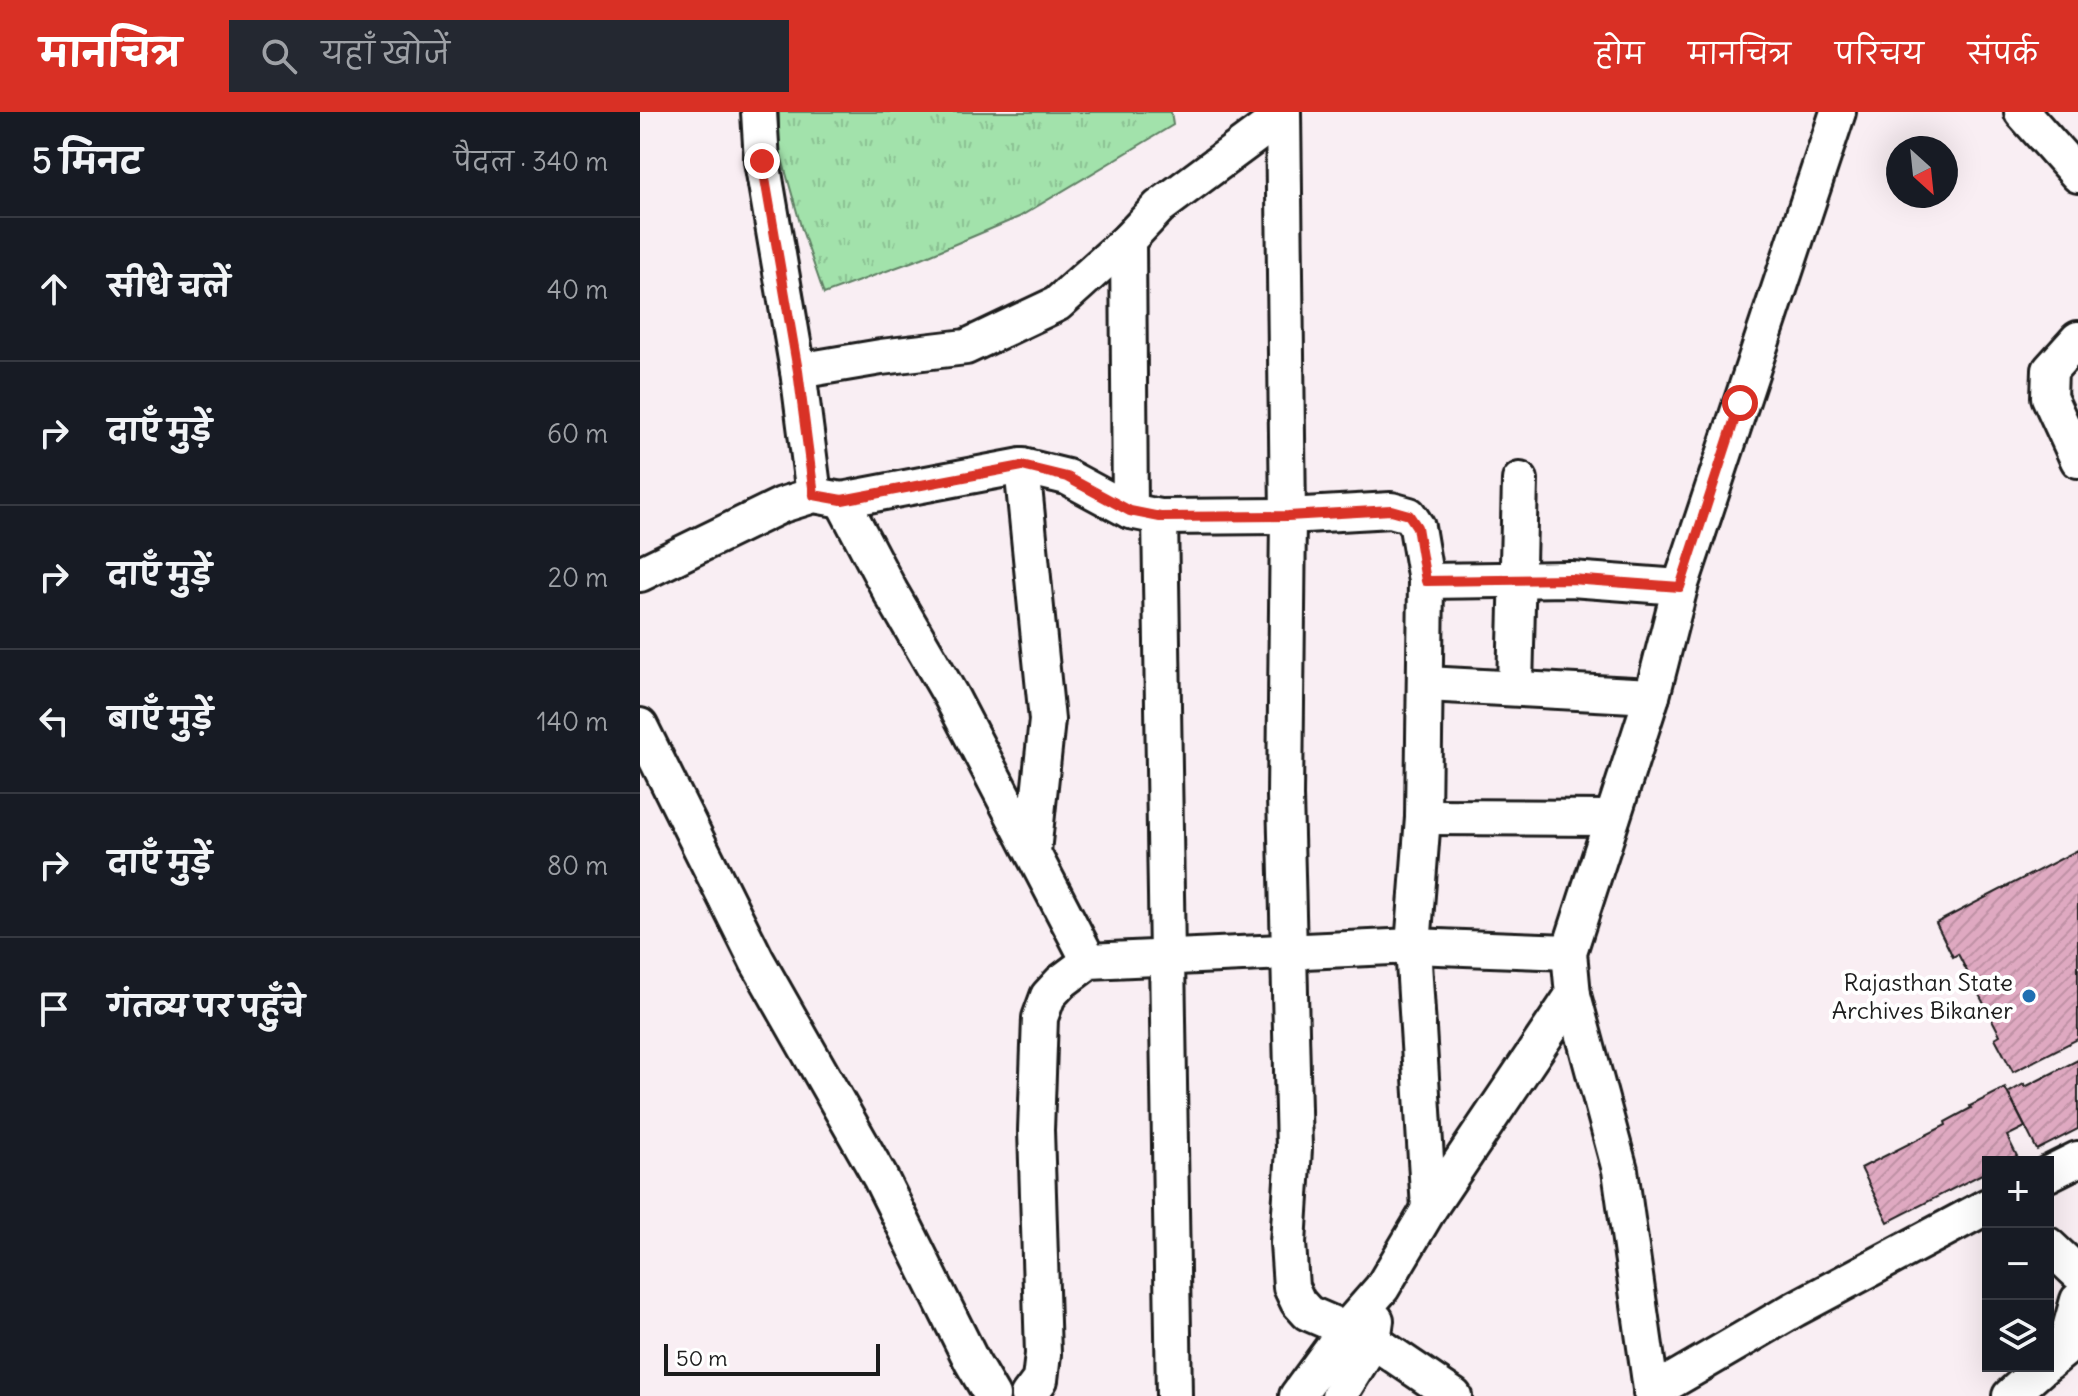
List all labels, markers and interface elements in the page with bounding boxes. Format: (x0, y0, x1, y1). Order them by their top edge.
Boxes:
search box (229, 20, 789, 92)
text: मानचित्र (40, 29, 181, 76)
icon: search (257, 34, 301, 78)
text: यहाँ खोजें (321, 34, 450, 72)
text: होम (1595, 36, 1644, 72)
text: मानचित्र (1688, 36, 1791, 72)
text: परिचय (1835, 36, 1924, 72)
text: संपर्क (1968, 36, 2038, 72)
north arrow (1886, 136, 1958, 208)
text: 5 मिनट (32, 139, 142, 182)
route end (744, 143, 780, 179)
text: पैदल · 340 m (454, 145, 608, 178)
icon: ahead (32, 267, 76, 311)
text: सीधे चलें (108, 267, 230, 305)
text: 40 m (547, 273, 608, 306)
route start (1722, 385, 1758, 421)
icon: right (32, 411, 76, 455)
text: दाएँ मुड़ें (108, 411, 212, 449)
text: 60 m (547, 417, 608, 450)
icon: right (32, 555, 76, 599)
text: दाएँ मुड़ें (108, 555, 212, 593)
text: 20 m (548, 561, 608, 594)
icon: left (32, 699, 76, 743)
text: बाएँ मुड़ें (108, 699, 213, 737)
text: 140 m (537, 705, 608, 738)
icon: right (32, 843, 76, 887)
text: दाएँ मुड़ें (108, 843, 212, 881)
text: 80 m (547, 849, 608, 882)
place label: Rajasthan State Archives Bikaner (1832, 967, 2013, 1025)
icon: arrive (32, 987, 76, 1031)
text: गंतव्य पर पहुँचे (108, 987, 305, 1025)
marker: Rajasthan State Archives Bikaner (2020, 987, 2038, 1005)
map controls (1982, 1156, 2054, 1372)
button: + (1982, 1156, 2054, 1228)
button: − (1982, 1228, 2054, 1300)
button: layers (1982, 1300, 2054, 1372)
scale bar (664, 1340, 880, 1376)
text: 50 m (676, 1344, 728, 1372)

